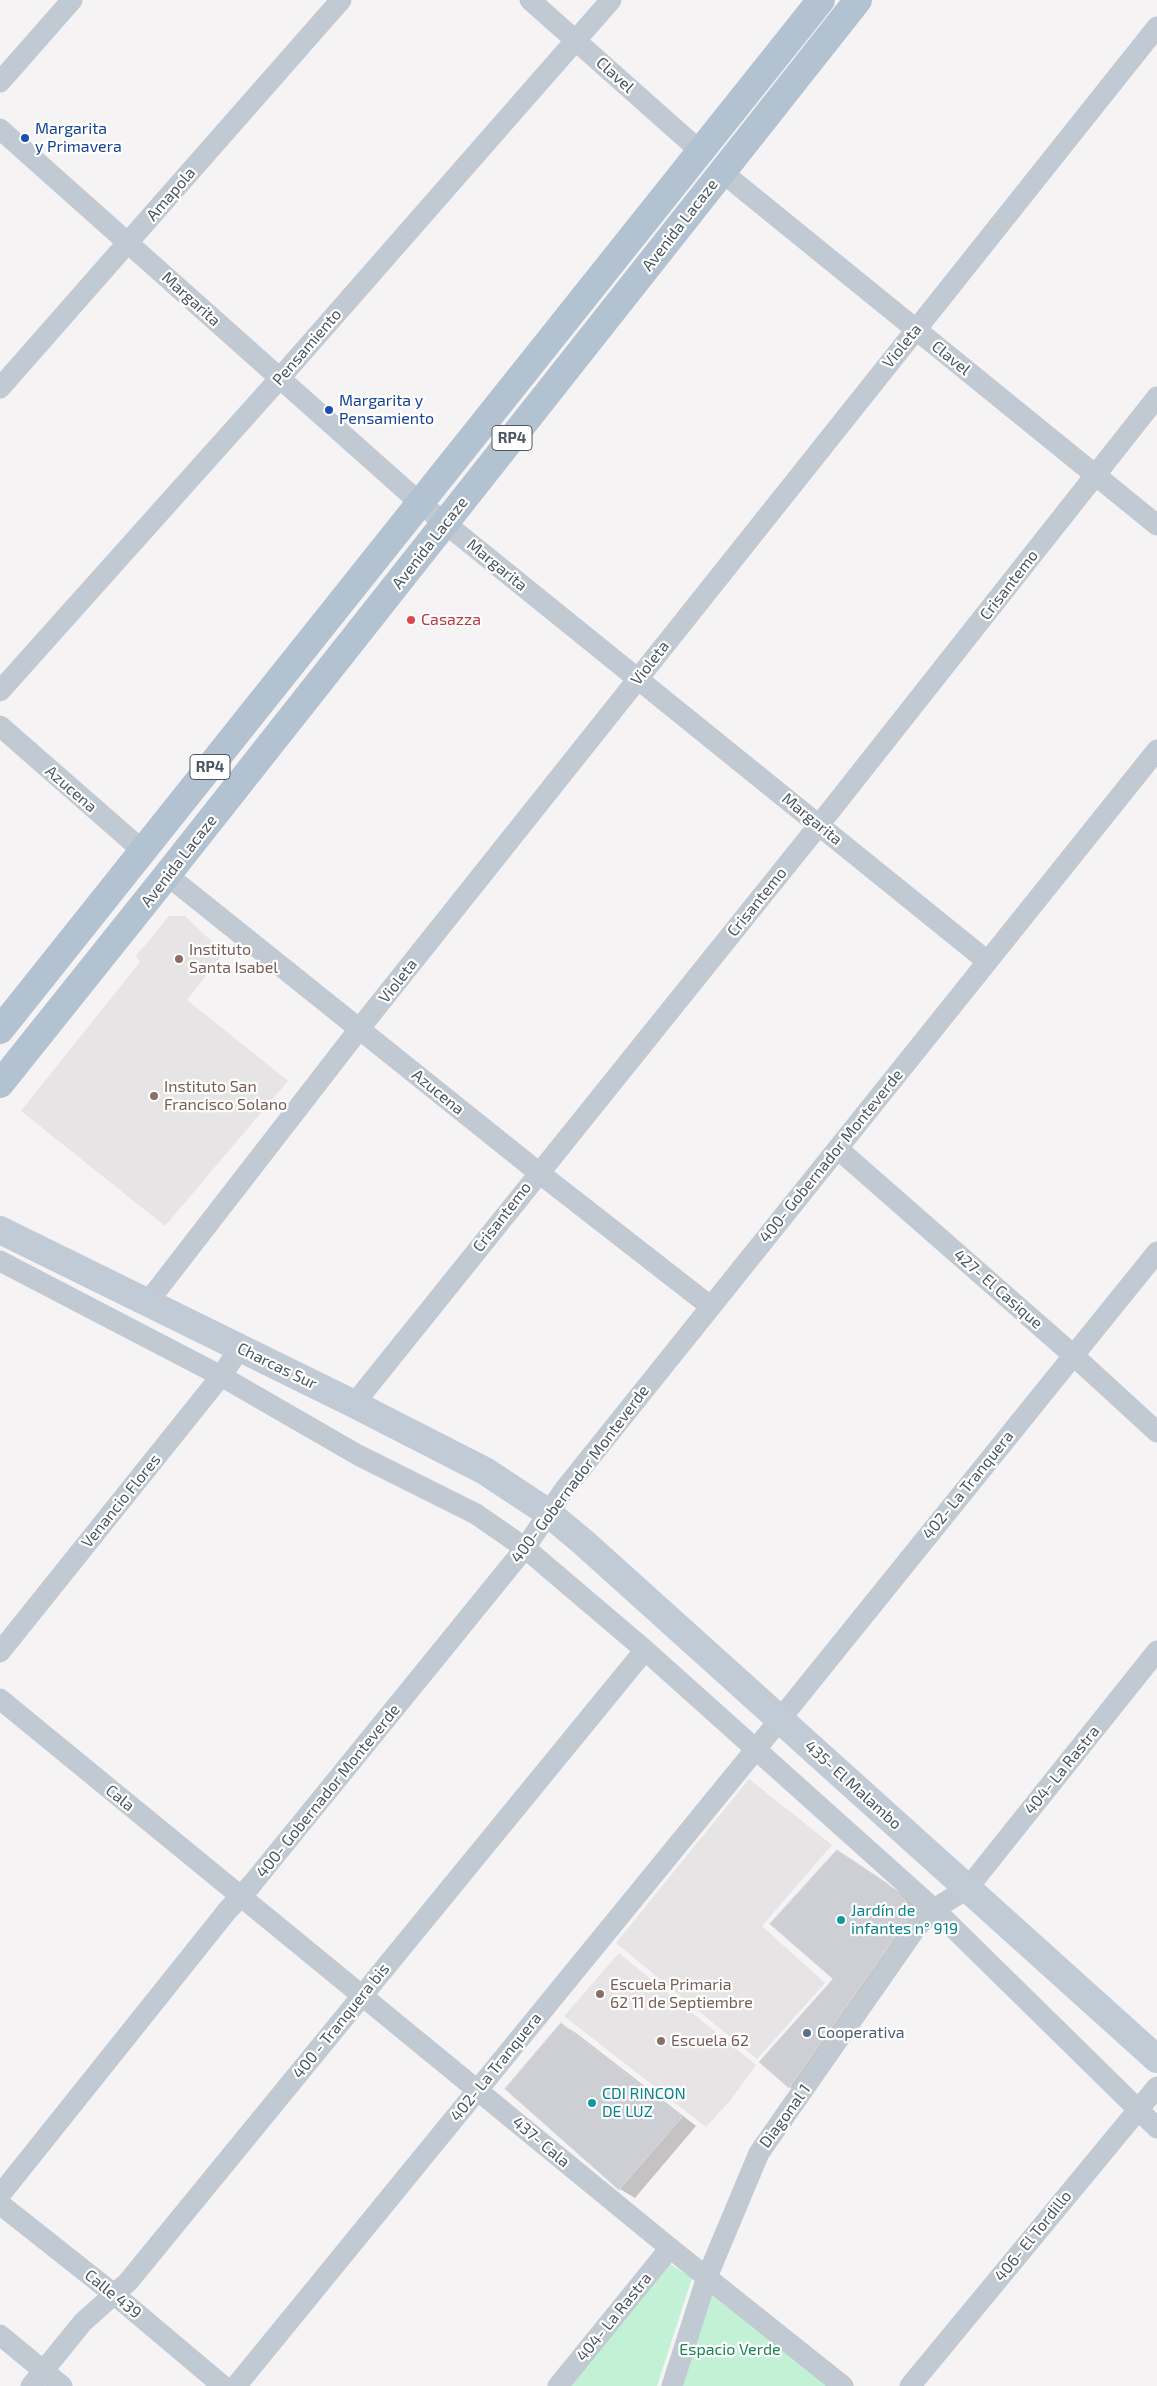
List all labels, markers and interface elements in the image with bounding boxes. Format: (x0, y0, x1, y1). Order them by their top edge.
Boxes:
street label: Clavel (592, 53, 638, 97)
place label: Margarita y Primavera (35, 119, 122, 157)
marker: Margarita y Primavera (19, 132, 31, 144)
street label: Amapola (143, 163, 199, 225)
street label: Avenida Lacaze (638, 175, 722, 275)
street label: Margarita (158, 268, 224, 330)
street label: Pensamiento (269, 305, 345, 389)
street label: Violeta (878, 320, 926, 372)
street label: Clavel (928, 337, 974, 379)
place label: Margarita y Pensamiento (339, 391, 434, 429)
marker: Margarita y Pensamiento (323, 404, 335, 416)
road number: RP4 (492, 426, 532, 450)
street label: Avenida Lacaze (388, 493, 472, 593)
street label: Margarita (463, 535, 531, 595)
street label: Crisantemo (976, 546, 1042, 624)
place label: Casazza (421, 610, 481, 630)
marker: Casazza (405, 614, 417, 626)
street label: Violeta (627, 637, 673, 689)
road number: RP4 (190, 754, 230, 780)
street label: Azucena (41, 762, 101, 816)
street label: Margarita (778, 789, 846, 849)
street label: Avenida Lacaze (137, 811, 221, 911)
street label: Crisantemo (723, 864, 791, 940)
place label: Instituto Santa Isabel (189, 940, 278, 978)
marker: Instituto Santa Isabel (173, 953, 185, 965)
street label: Violeta (375, 955, 421, 1007)
street label: Azucena (408, 1065, 468, 1119)
street label: 400- Gobernador Monteverde (755, 1065, 907, 1247)
place label: Instituto San Francisco Solano (164, 1077, 287, 1115)
marker: Instituto San Francisco Solano (148, 1090, 160, 1102)
street label: Crisantemo (469, 1178, 535, 1256)
street label: 427- El Casique (950, 1245, 1046, 1333)
street label: Charcas Sur (234, 1338, 320, 1394)
street label: 400- Gobernador Monteverde (507, 1381, 653, 1567)
street label: 402- La Tranquera (918, 1427, 1018, 1543)
street label: Venancio Flores (77, 1450, 165, 1552)
street label: 400- Gobernador Monteverde (252, 1700, 404, 1882)
street label: 404- La Rastra (1020, 1722, 1104, 1818)
street label: 435- El Malambo (801, 1736, 905, 1834)
street label: Cala (102, 1781, 138, 1815)
place label: Jardín de infantes n° 919 (851, 1901, 958, 1939)
marker: Jardín de infantes n° 919 (835, 1914, 847, 1926)
street label: 400 - Tranquera bis (289, 1960, 393, 2082)
place label: Escuela Primaria 62 11 de Septiembre (610, 1975, 753, 2013)
marker: Escuela Primaria 62 11 de Septiembre (594, 1988, 606, 2000)
street label: 402- La Tranquera (446, 2009, 546, 2125)
place label: Cooperativa (817, 2023, 905, 2043)
marker: Cooperativa (801, 2027, 813, 2039)
place label: Escuela 62 (671, 2031, 749, 2051)
marker: Escuela 62 (655, 2035, 667, 2047)
street label: Diagonal 1 (755, 2080, 815, 2152)
place label: CDI RINCON DE LUZ (602, 2084, 686, 2122)
marker: CDI RINCON DE LUZ (586, 2097, 598, 2109)
street label: 437- Cala (508, 2113, 574, 2171)
street label: 406- El Tordillo (991, 2187, 1075, 2285)
street label: Calle 439 (81, 2265, 145, 2323)
street label: 404- La Rastra (572, 2269, 656, 2365)
park label: Espacio Verde (679, 2340, 781, 2360)

